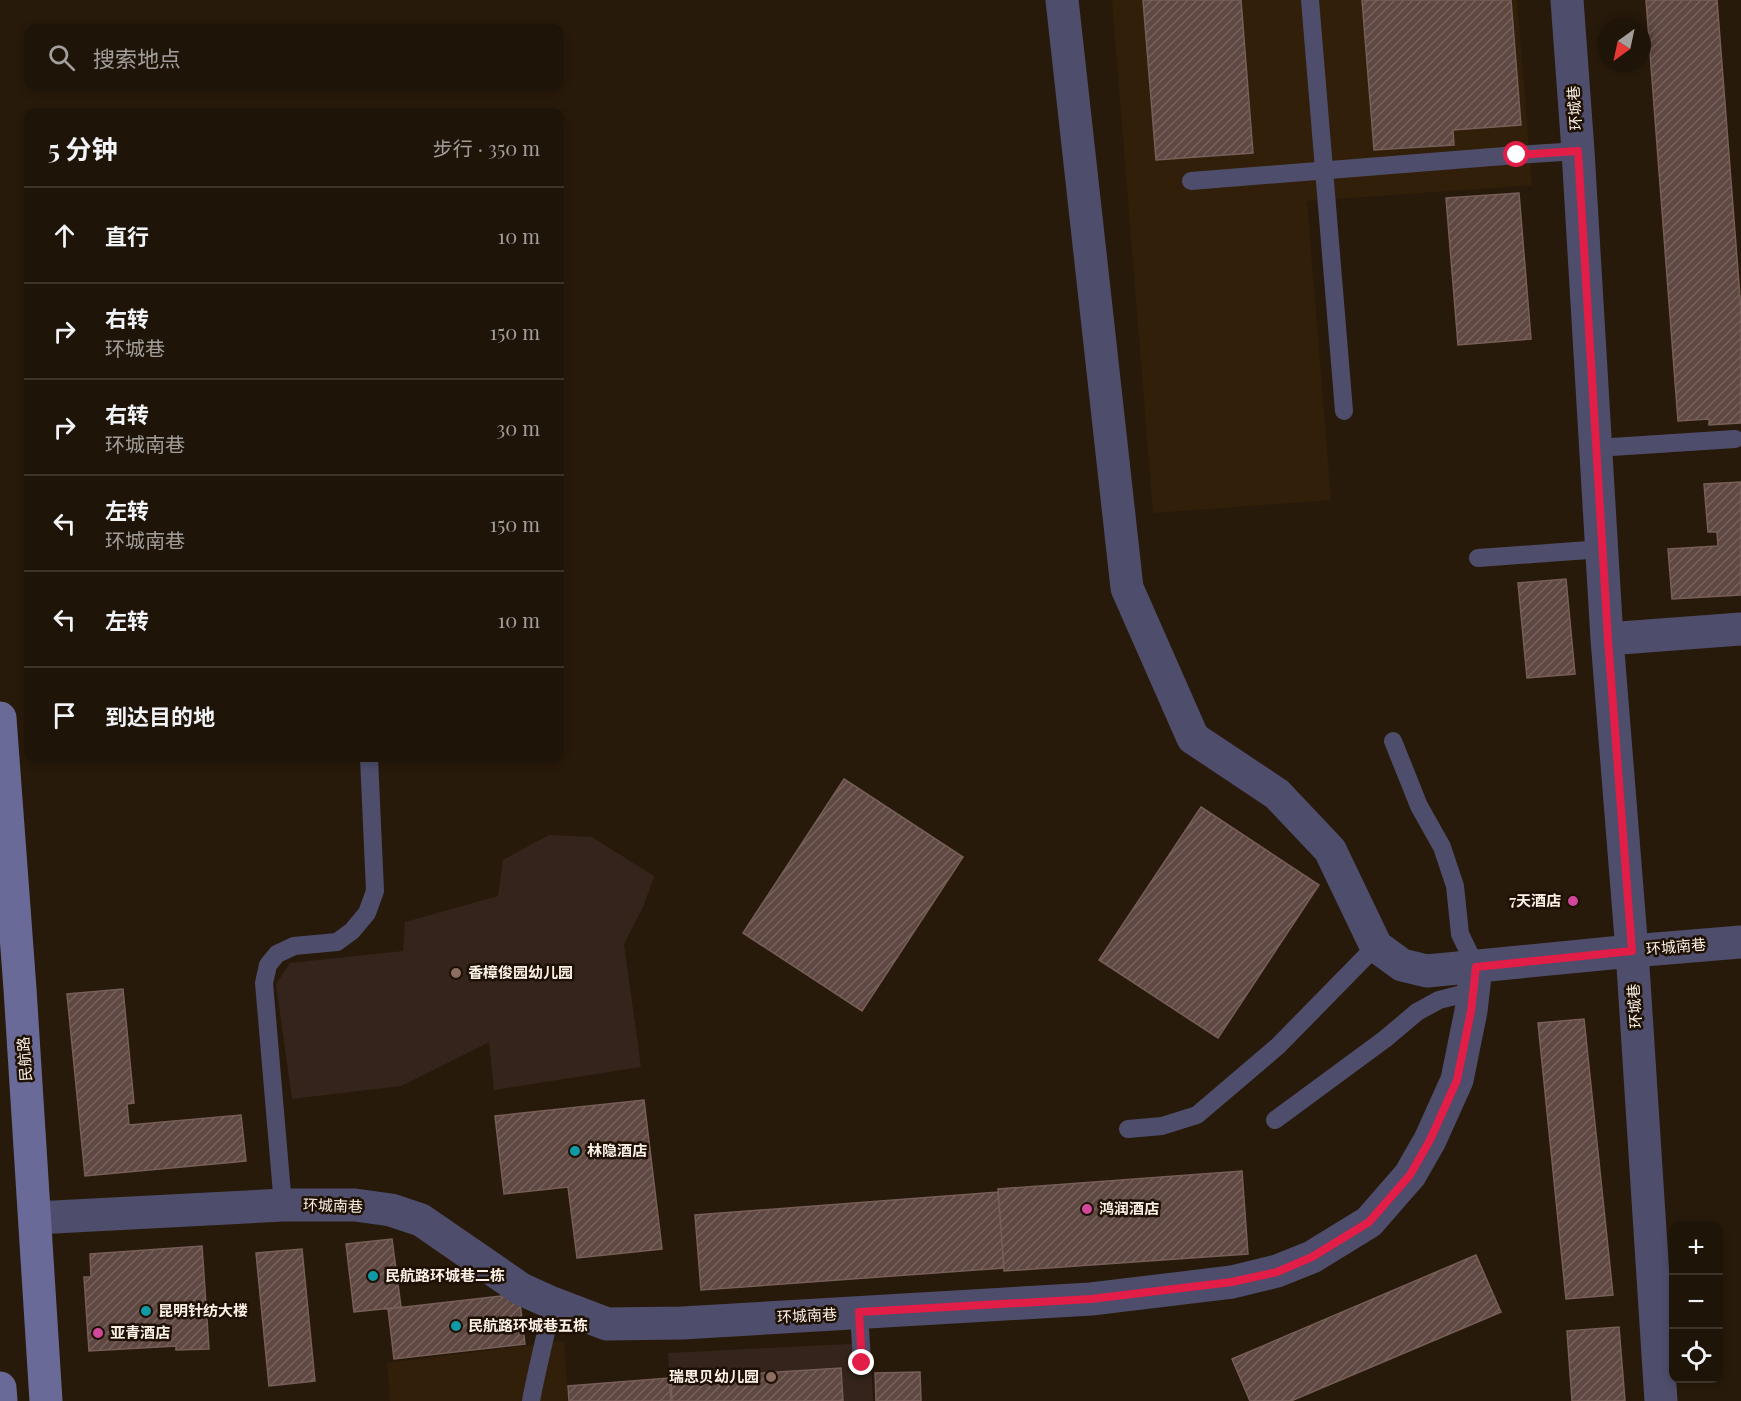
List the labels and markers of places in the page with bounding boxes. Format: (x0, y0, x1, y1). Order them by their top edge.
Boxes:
place label: 7天酒店 (1509, 890, 1561, 910)
marker: 7天酒店 (1566, 894, 1580, 908)
place label: 香樟俊园幼儿园 (468, 962, 573, 982)
marker: 香樟俊园幼儿园 (449, 966, 463, 980)
place label: 林隐酒店 (587, 1140, 647, 1160)
marker: 林隐酒店 (568, 1144, 582, 1158)
place label: 鸿润酒店 (1099, 1198, 1159, 1218)
marker: 鸿润酒店 (1080, 1202, 1094, 1216)
place label: 民航路环城巷二栋 (385, 1265, 505, 1285)
marker: 民航路环城巷二栋 (366, 1269, 380, 1283)
place label: 昆明针纺大楼 (158, 1300, 248, 1320)
marker: 昆明针纺大楼 (139, 1304, 153, 1318)
place label: 民航路环城巷五栋 (468, 1315, 588, 1335)
marker: 民航路环城巷五栋 (449, 1319, 463, 1333)
place label: 亚青酒店 (110, 1322, 170, 1342)
marker: 亚青酒店 (91, 1326, 105, 1340)
place label: 瑞思贝幼儿园 (669, 1366, 759, 1386)
marker: 瑞思贝幼儿园 (764, 1370, 778, 1384)

